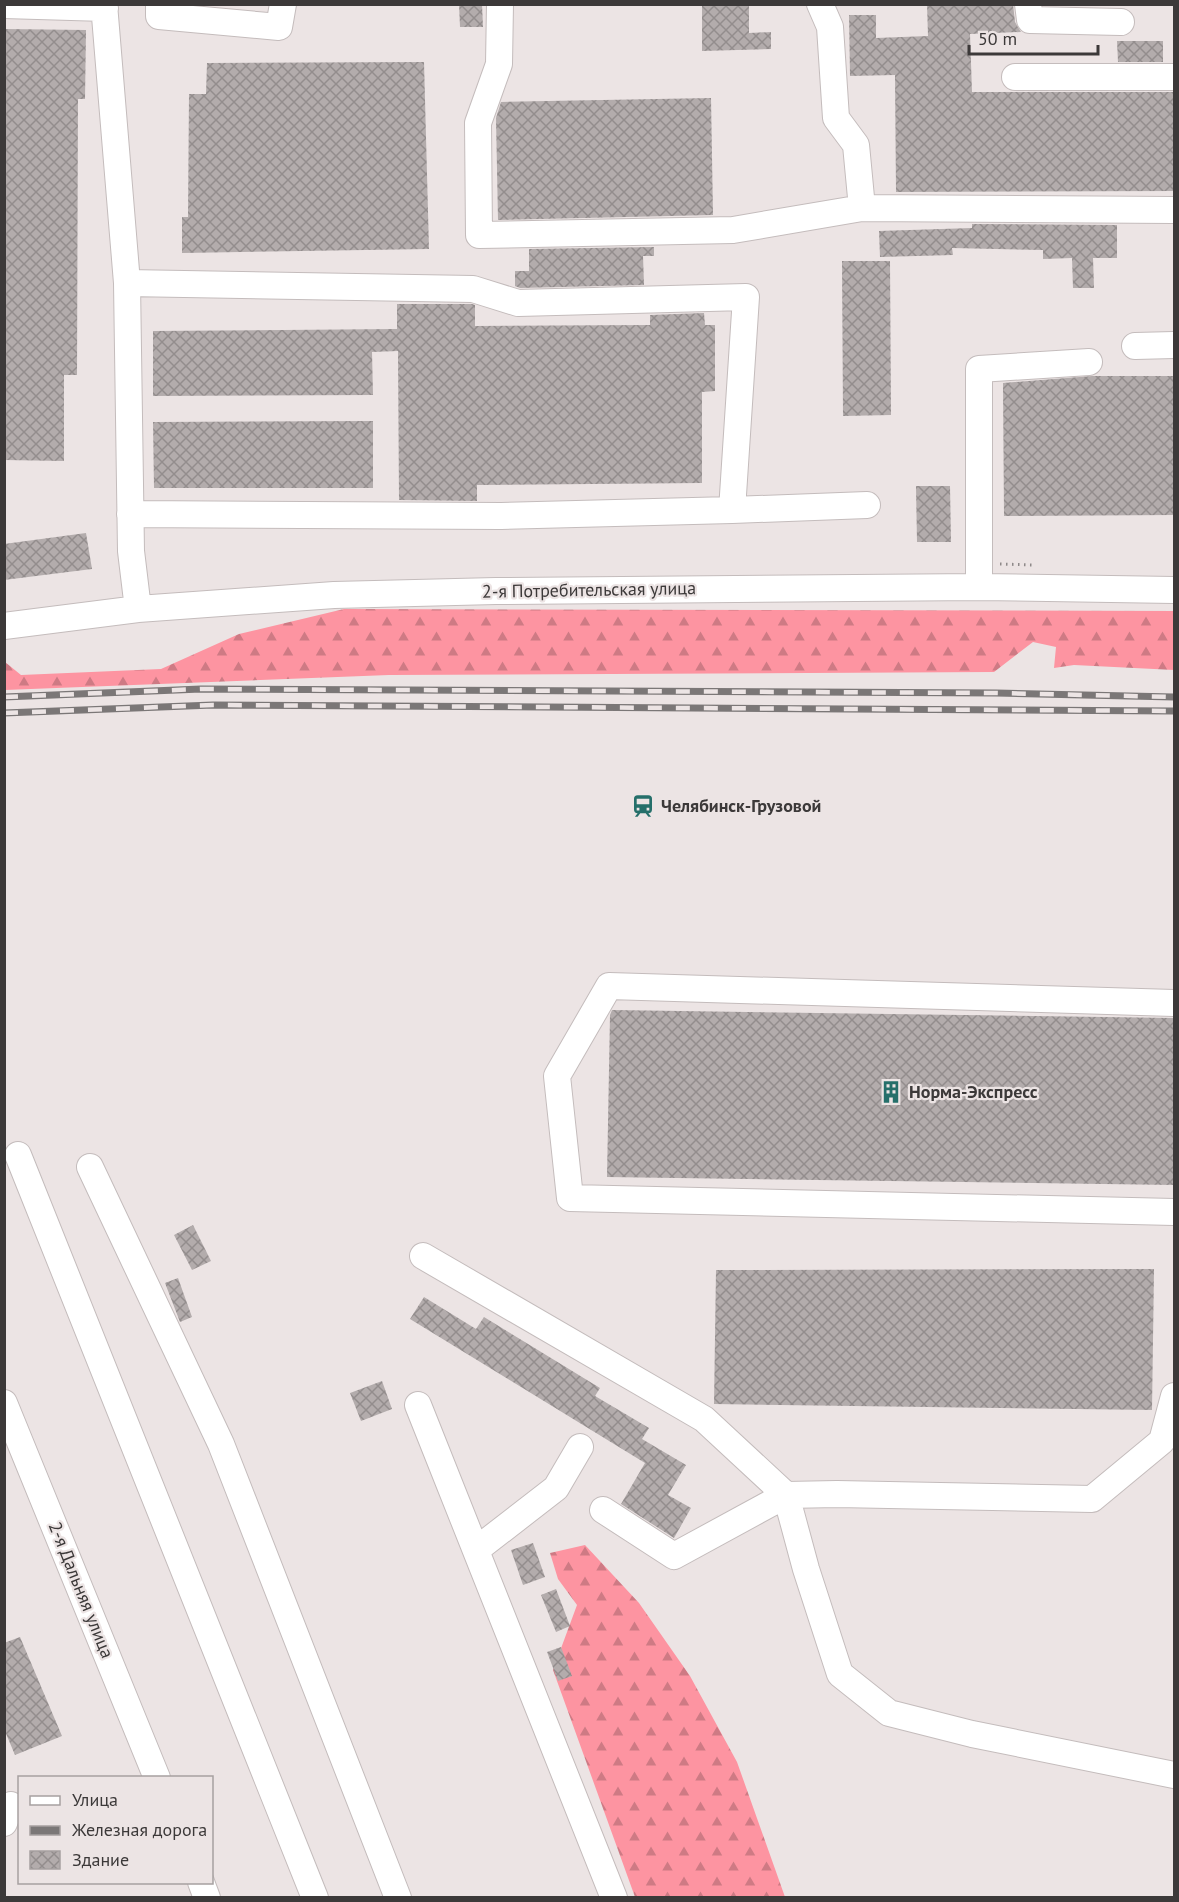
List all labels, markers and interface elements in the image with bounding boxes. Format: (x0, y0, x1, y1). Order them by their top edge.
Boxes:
scale bar (969, 18, 1098, 56)
text: 50 m (978, 27, 1017, 50)
street label: 2-я Потребительская улица (482, 576, 696, 603)
station icon: Челябинск-Грузовой (630, 793, 656, 819)
place label: Челябинск-Грузовой (661, 794, 821, 817)
building icon: Норма-Экспресс (878, 1079, 904, 1105)
place label: Норма-Экспресс (909, 1080, 1038, 1103)
street label: 2-я Дальняя улица (44, 1518, 119, 1661)
legend (18, 1776, 213, 1884)
text: Улица (72, 1788, 118, 1811)
text: Железная дорога (71, 1818, 207, 1841)
text: Здание (72, 1848, 129, 1871)

